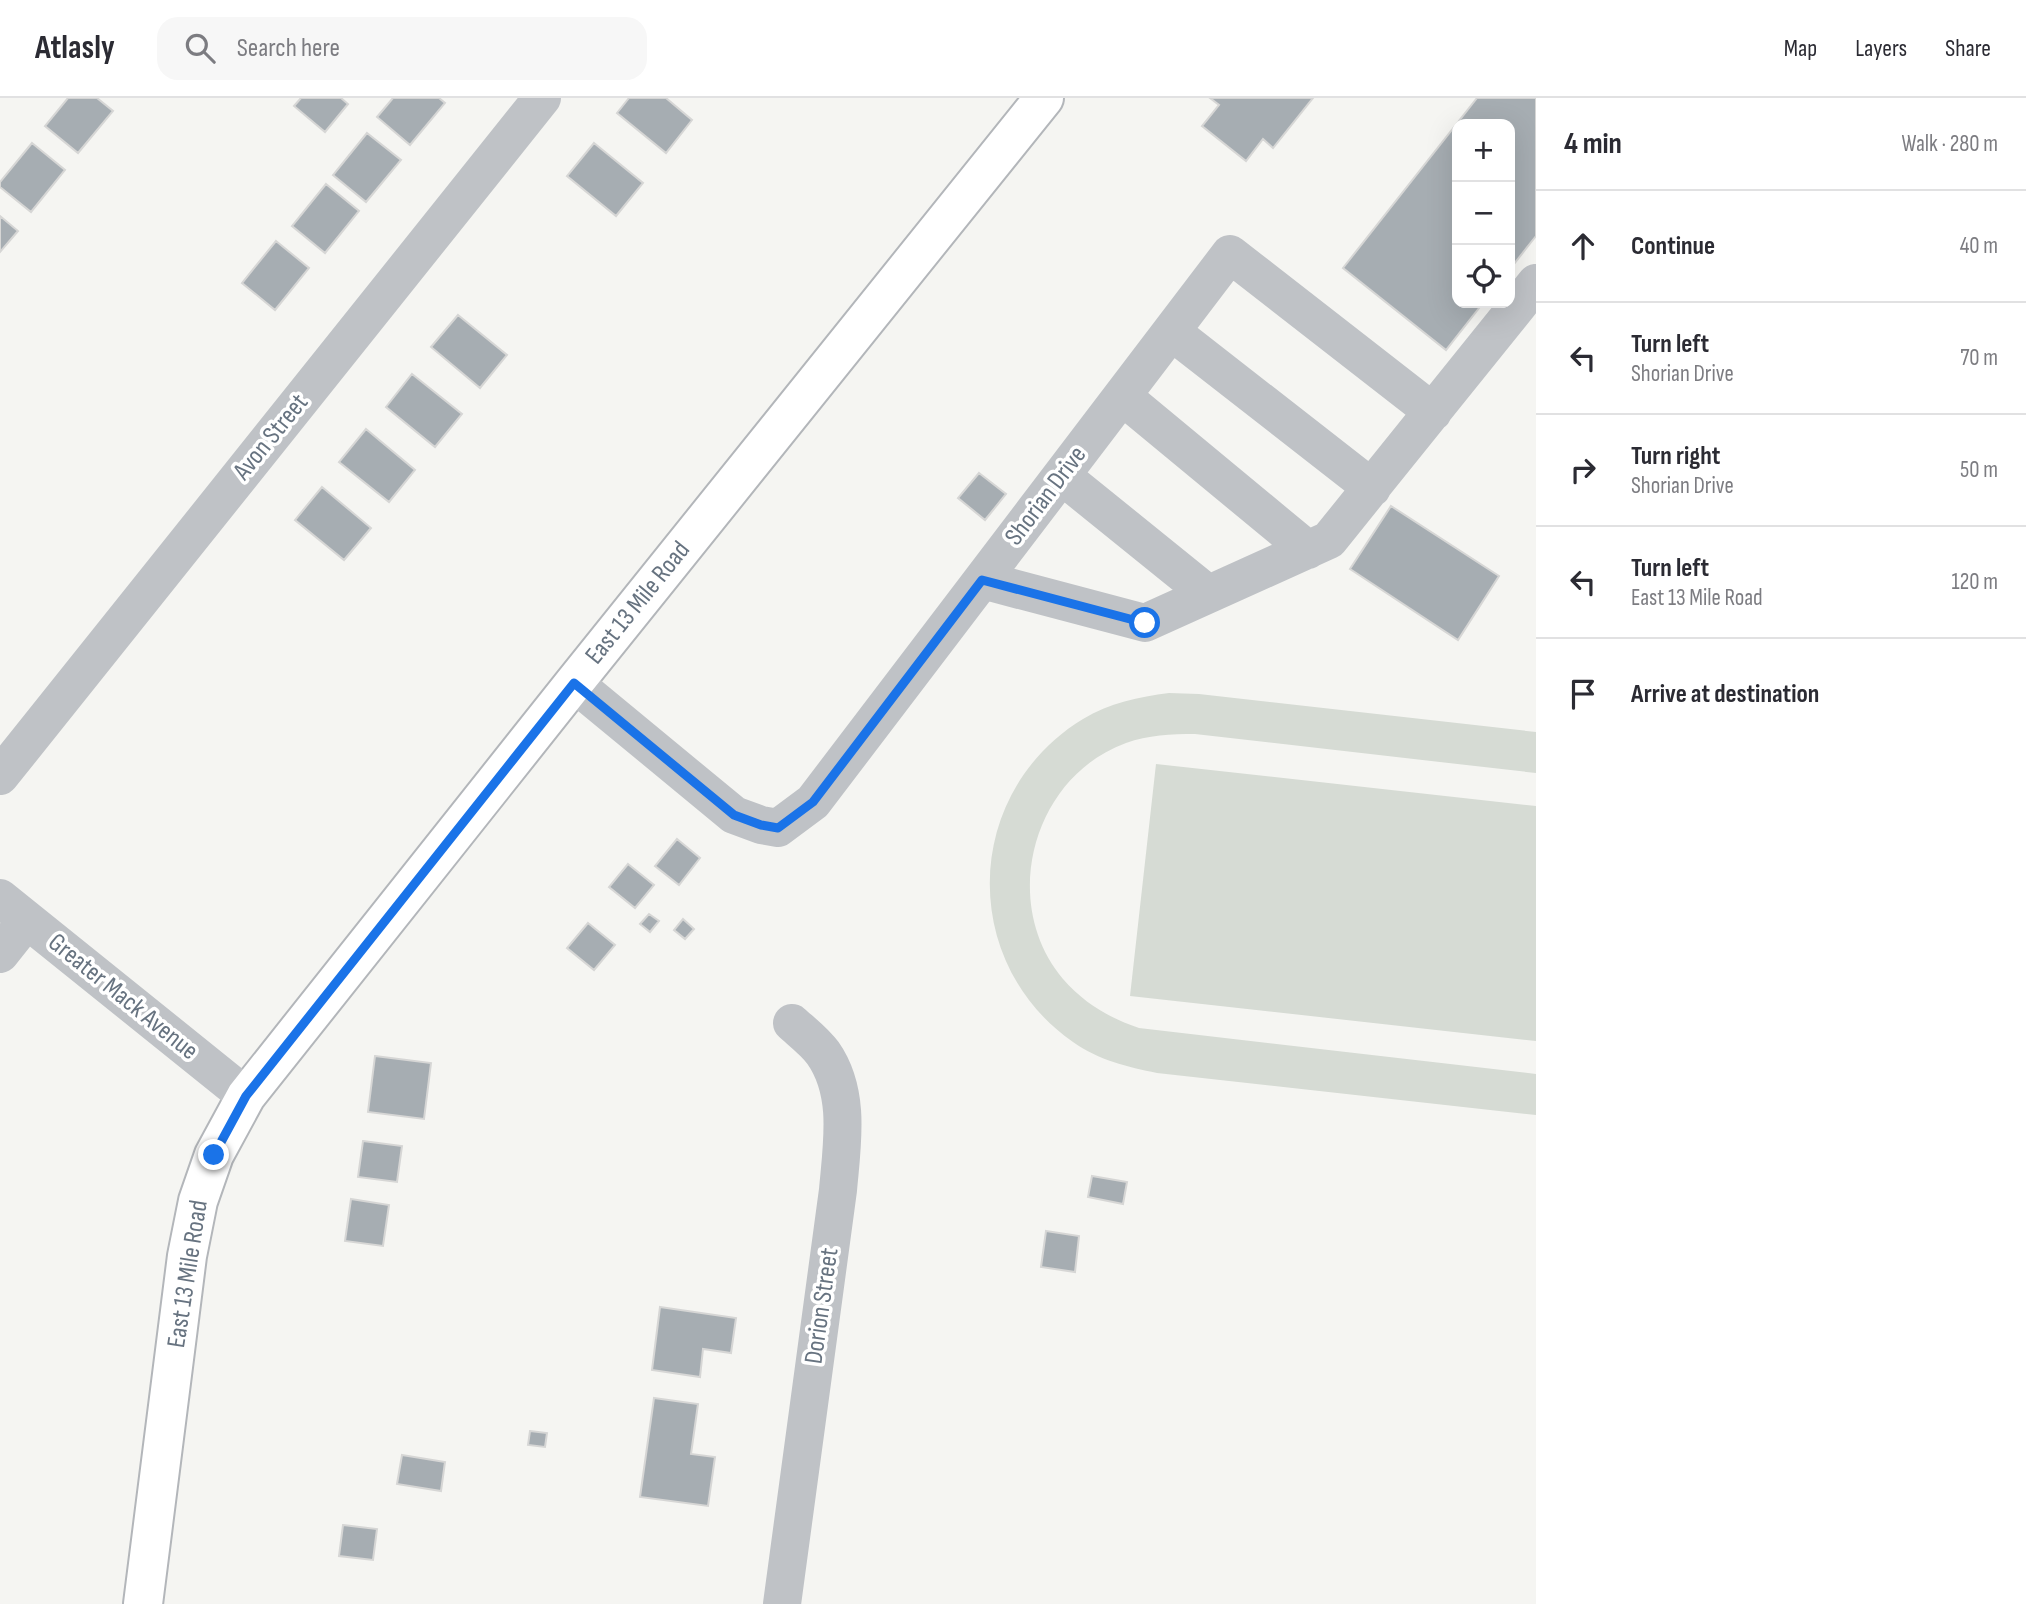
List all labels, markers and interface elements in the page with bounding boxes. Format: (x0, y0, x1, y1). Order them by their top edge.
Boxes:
search box (157, 17, 647, 80)
text: Atlasly (35, 28, 115, 68)
icon: search (181, 29, 219, 67)
text: Search here (237, 33, 340, 64)
text: Map (1784, 34, 1817, 63)
text: Layers (1855, 34, 1907, 63)
text: Share (1945, 34, 1991, 63)
map controls (1452, 119, 1515, 308)
button: + (1452, 119, 1515, 182)
text: 4 min (1564, 126, 1622, 162)
text: Walk · 280 m (1902, 130, 1998, 158)
button: − (1452, 182, 1515, 245)
icon: ahead (1564, 227, 1602, 265)
text: Continue (1631, 231, 1715, 262)
text: 40 m (1960, 232, 1998, 260)
button: locate (1452, 245, 1515, 308)
text: Turn left (1631, 329, 1709, 360)
icon: left (1564, 339, 1602, 377)
text: 70 m (1960, 344, 1998, 372)
text: Shorian Drive (1631, 360, 1734, 388)
street label: Avon Street (226, 388, 315, 487)
street label: Shorian Drive (999, 440, 1093, 552)
text: Turn right (1631, 441, 1720, 472)
icon: right (1564, 451, 1602, 489)
text: 50 m (1960, 456, 1998, 484)
text: Shorian Drive (1631, 472, 1734, 500)
street label: East 13 Mile Road (579, 535, 697, 671)
text: Turn left (1631, 553, 1709, 584)
icon: left (1564, 563, 1602, 601)
text: 120 m (1952, 568, 1998, 596)
text: East 13 Mile Road (1631, 584, 1763, 612)
route start (1129, 607, 1160, 638)
icon: arrive (1564, 675, 1602, 713)
text: Arrive at destination (1631, 679, 1819, 710)
street label: Greater Mack Avenue (42, 927, 204, 1067)
route end (198, 1139, 229, 1170)
street label: East 13 Mile Road (161, 1198, 215, 1350)
street label: Dorion Street (799, 1246, 845, 1366)

